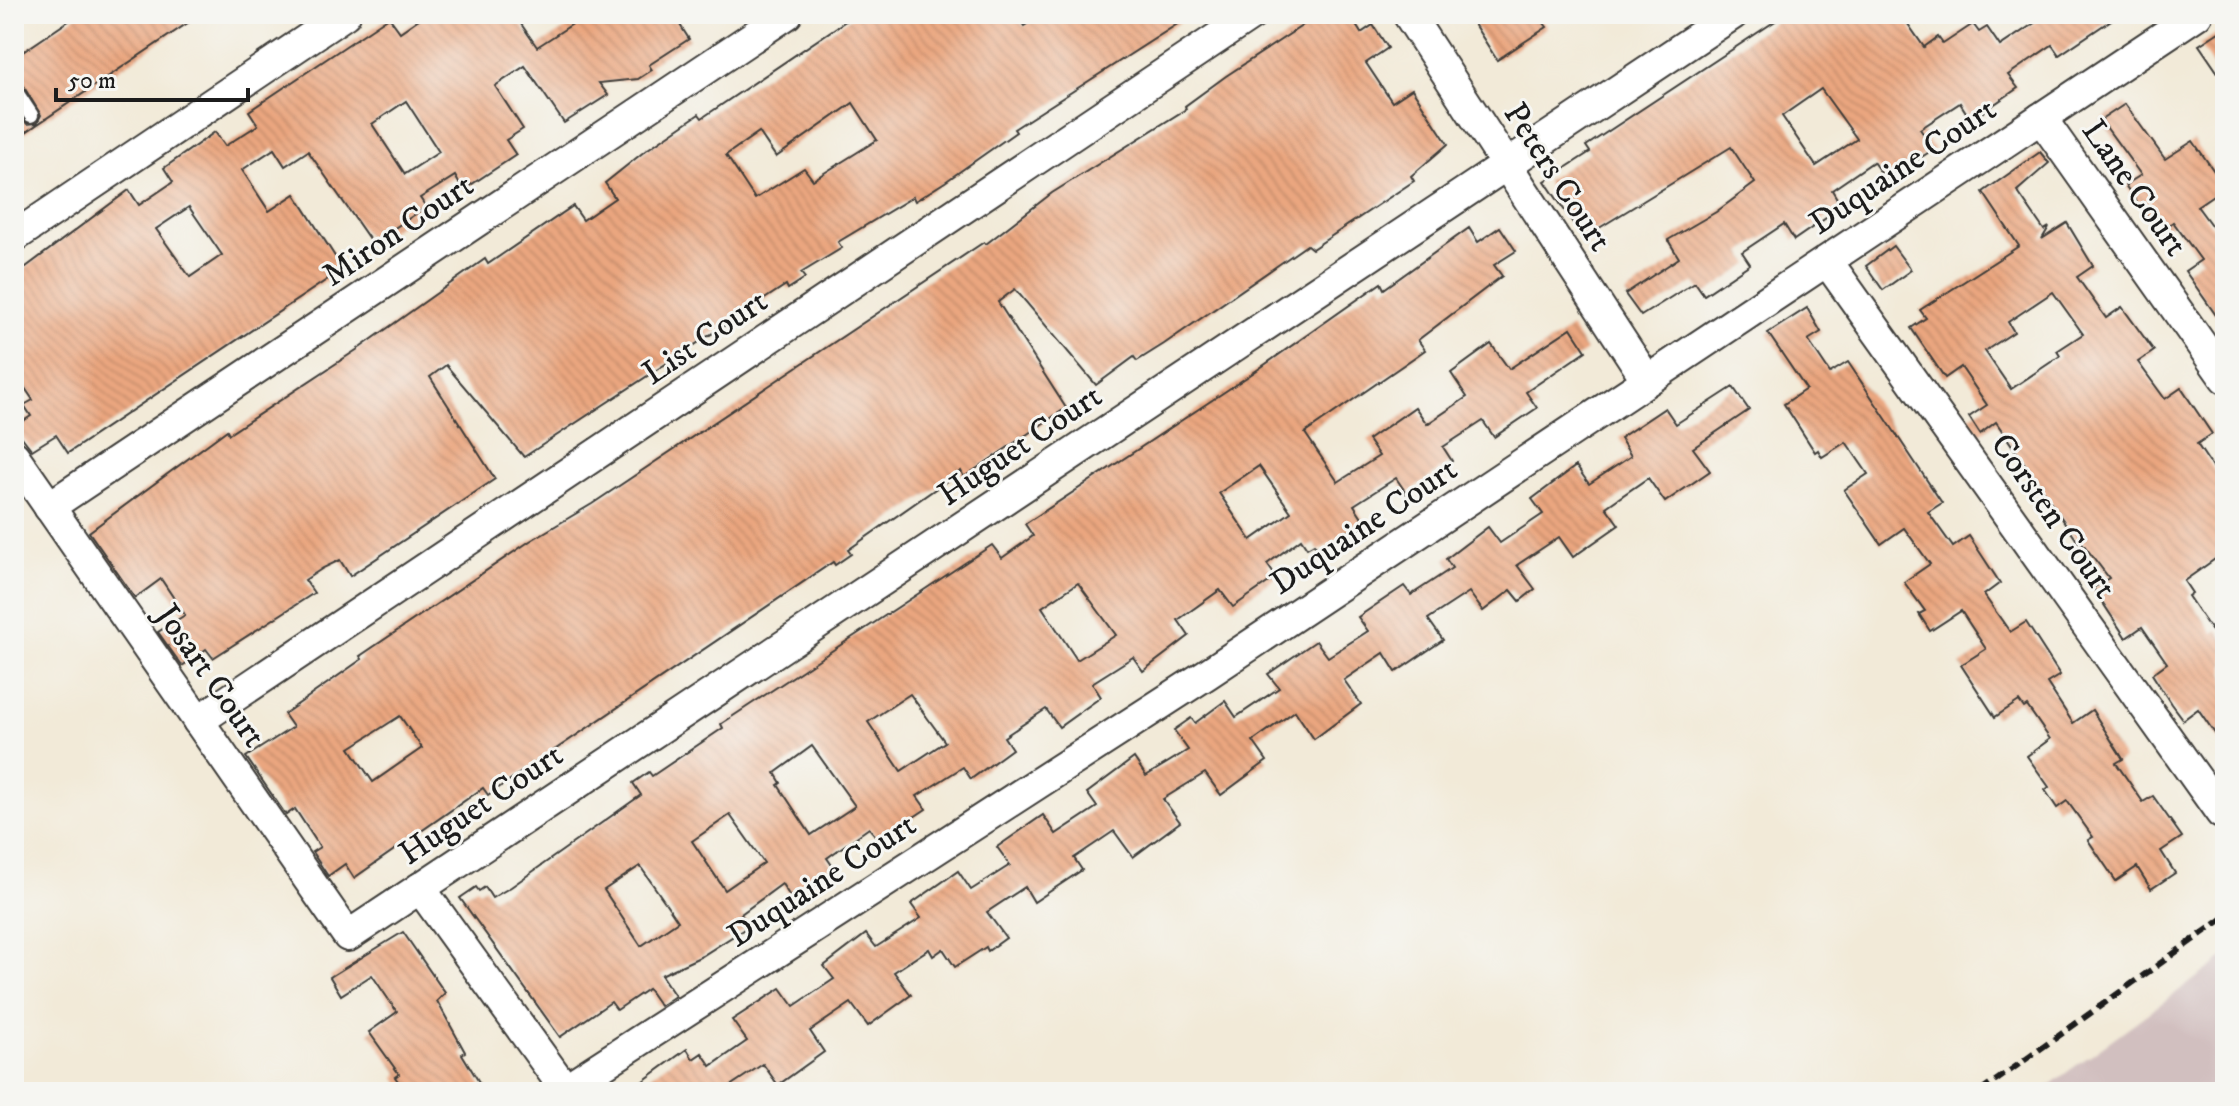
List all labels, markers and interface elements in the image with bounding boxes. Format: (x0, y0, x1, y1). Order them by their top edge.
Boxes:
scale bar (56, 52, 248, 102)
text: 50 m (68, 66, 116, 96)
street label: Duquaine Court (1802, 89, 2005, 245)
street label: Peters Court (1494, 95, 1621, 259)
street label: Lane Court (2072, 112, 2197, 265)
street label: Miron Court (315, 165, 482, 296)
street label: List Court (635, 281, 776, 395)
street label: Huguet Court (930, 375, 1110, 516)
street label: Corsten Court (1981, 425, 2126, 607)
street label: Duquaine Court (1263, 449, 1466, 605)
street label: Josart Court (144, 594, 275, 756)
street label: Huguet Court (391, 734, 571, 875)
street label: Duquaine Court (720, 804, 924, 957)

